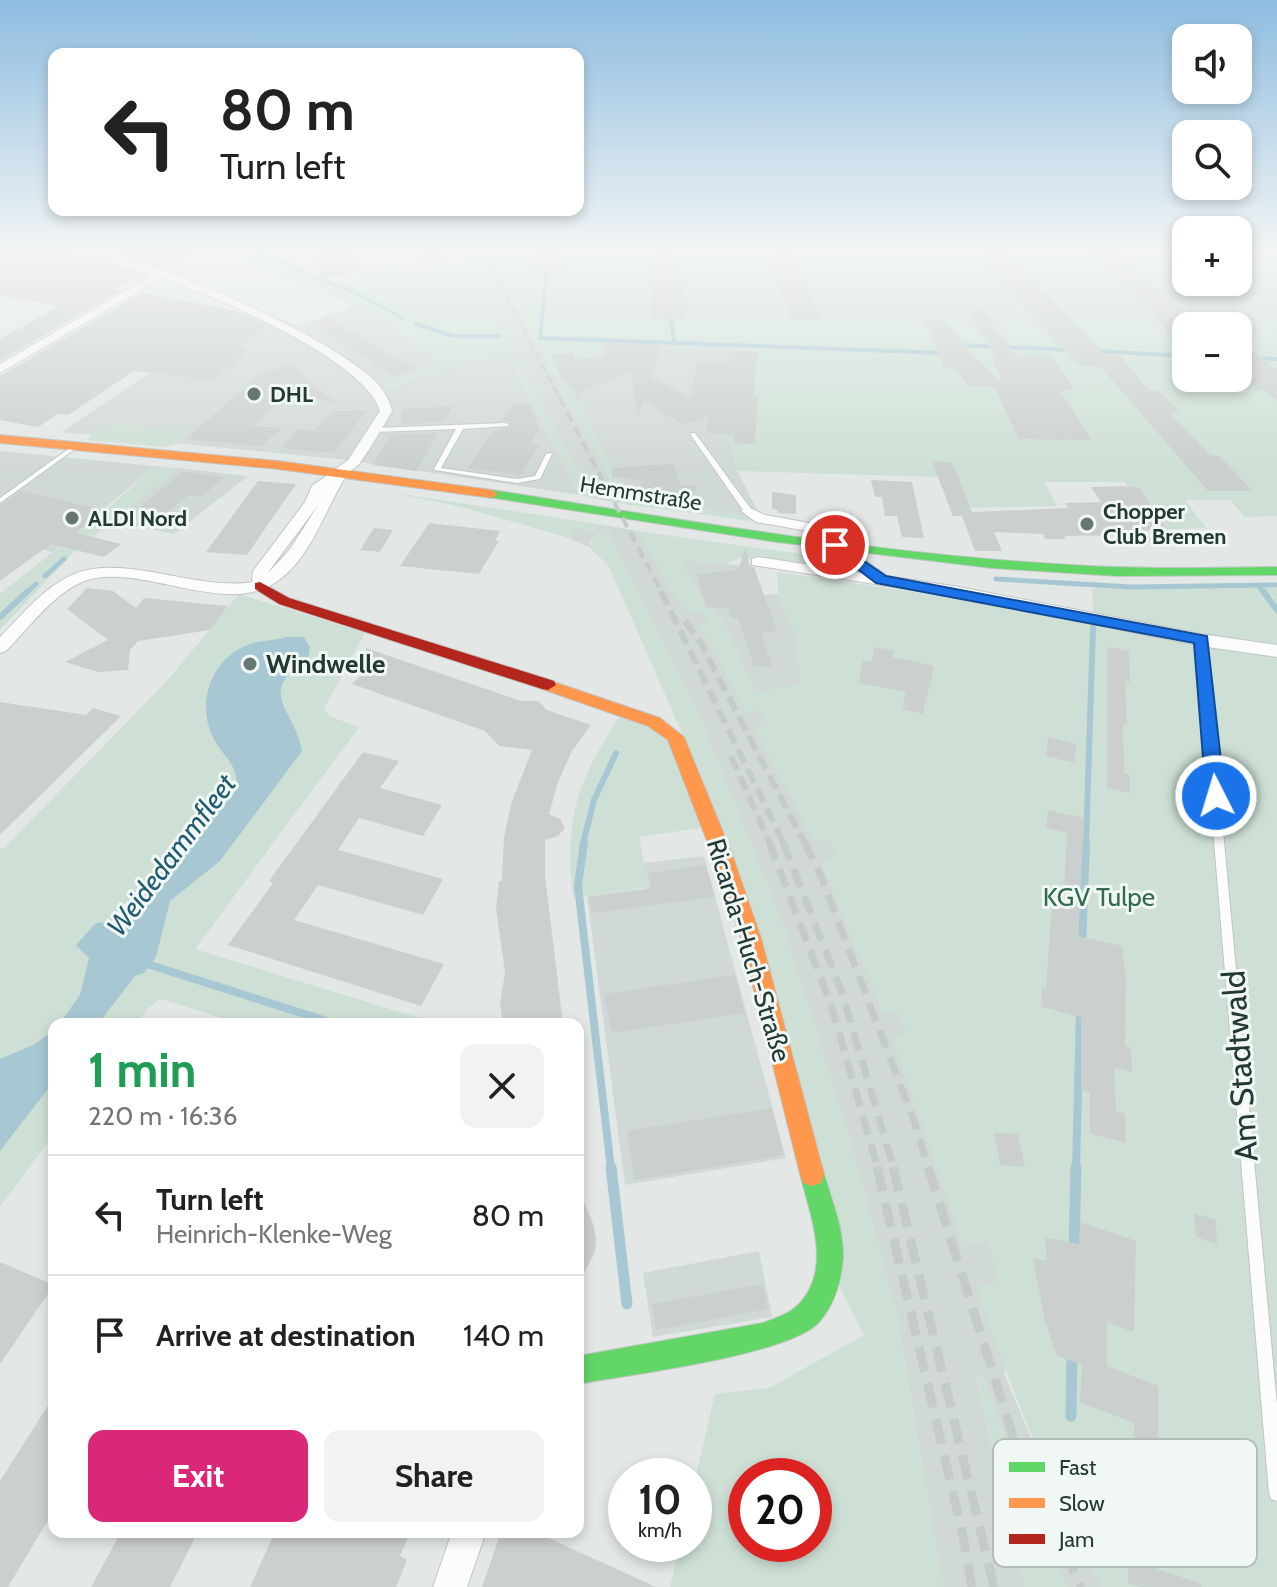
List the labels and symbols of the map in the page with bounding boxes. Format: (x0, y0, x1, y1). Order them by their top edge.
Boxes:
place label: DHL (270, 381, 313, 408)
marker: DHL (245, 385, 263, 403)
street label: Hemmstraße (578, 471, 704, 516)
place label: Chopper Club Bremen (1103, 498, 1226, 550)
place label: ALDI Nord (88, 505, 187, 532)
marker: ALDI Nord (63, 509, 81, 527)
pin (801, 511, 869, 579)
marker: Chopper Club Bremen (1078, 515, 1096, 533)
place label: Windwelle (266, 648, 385, 680)
marker: Windwelle (241, 655, 259, 673)
position arrow (1174, 754, 1258, 838)
water label: Weidedammfleet (99, 767, 243, 943)
street label: Ricarda-Huch-Straße (700, 835, 798, 1065)
park label: KGV Tulpe (1043, 881, 1155, 913)
street label: Am Stadtwald (1213, 969, 1266, 1163)
legend (993, 1439, 1257, 1567)
text: Fast (1059, 1454, 1097, 1481)
speed limit sign: 20 (728, 1458, 832, 1562)
text: Slow (1059, 1490, 1105, 1517)
text: Jam (1058, 1526, 1094, 1553)

